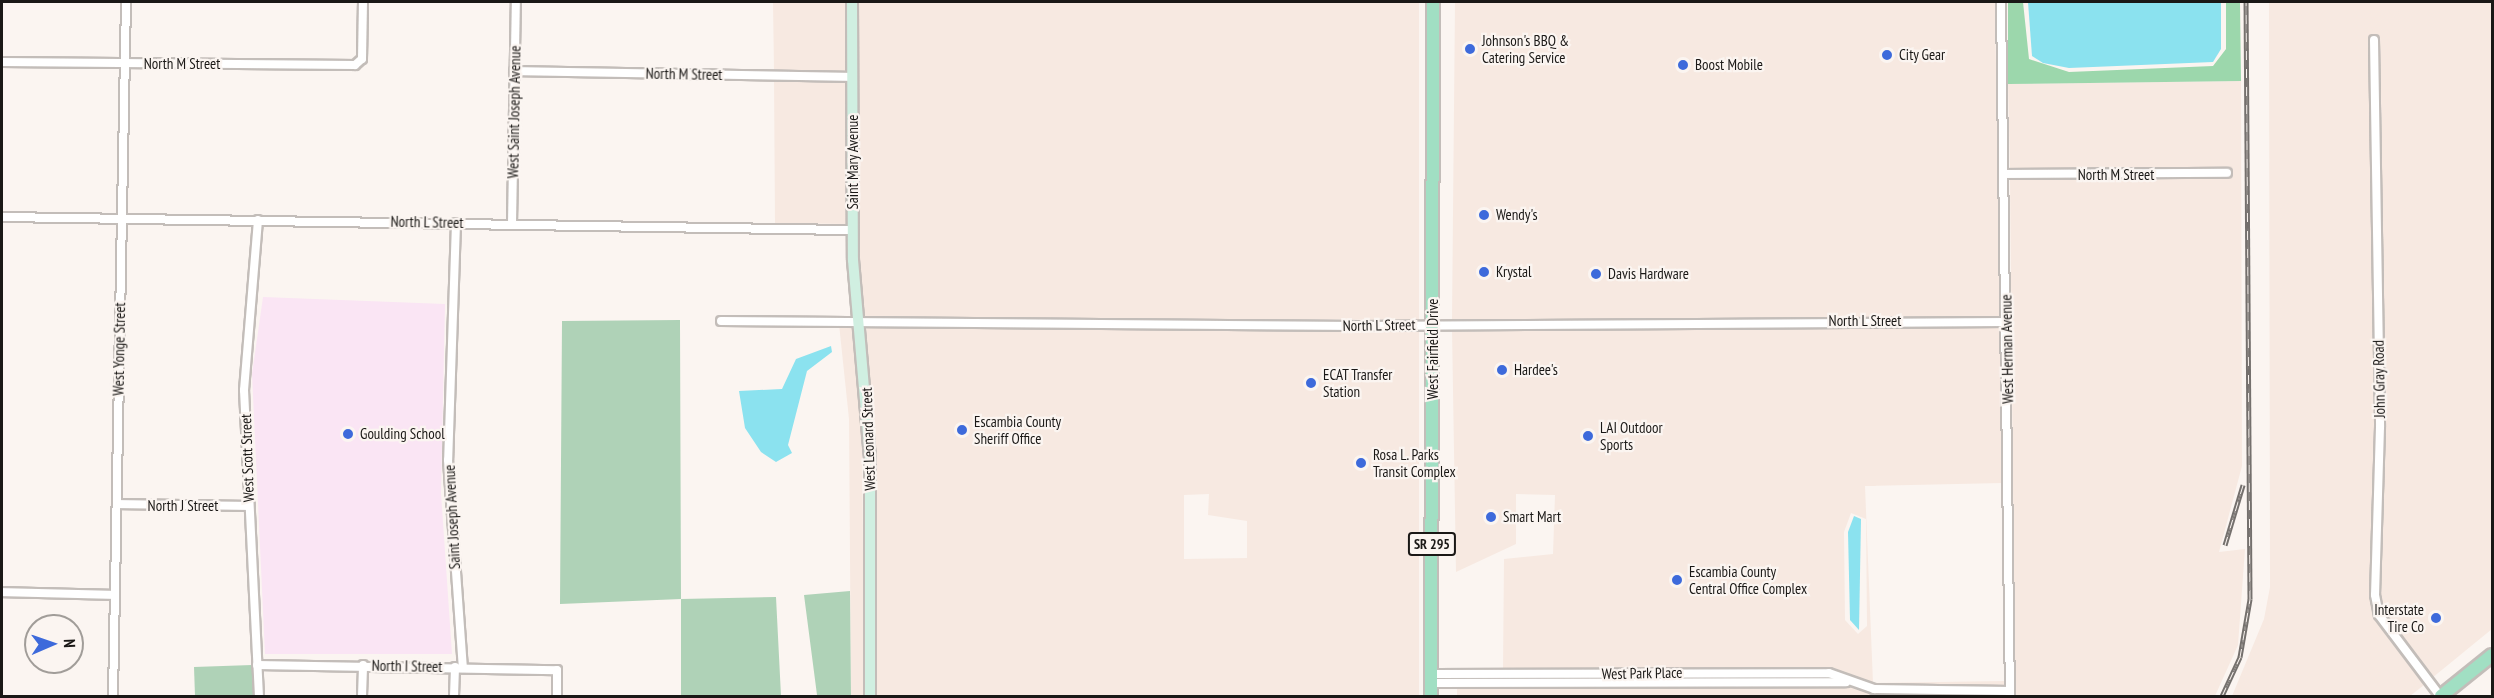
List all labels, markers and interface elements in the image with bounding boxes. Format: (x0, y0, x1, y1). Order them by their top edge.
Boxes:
place label: Johnson's BBQ & Catering Service (1482, 31, 1569, 66)
marker: Johnson's BBQ & Catering Service (1463, 42, 1477, 56)
street label: West Saint Joseph Avenue (504, 45, 524, 179)
place label: City Gear (1899, 46, 1946, 64)
marker: City Gear (1880, 48, 1894, 62)
street label: North M Street (144, 55, 220, 73)
place label: Boost Mobile (1695, 56, 1763, 74)
marker: Boost Mobile (1676, 58, 1690, 72)
street label: North M Street (645, 64, 723, 84)
street label: Saint Mary Avenue (844, 114, 862, 210)
street label: North M Street (2078, 166, 2154, 184)
place label: Wendy's (1496, 206, 1537, 224)
marker: Wendy's (1477, 208, 1491, 222)
street label: North L Street (390, 212, 464, 232)
place label: Krystal (1496, 263, 1532, 281)
marker: Krystal (1477, 265, 1491, 279)
place label: Davis Hardware (1608, 265, 1689, 283)
marker: Davis Hardware (1589, 267, 1603, 281)
street label: West Herman Avenue (1997, 294, 2017, 404)
street label: West Fairfield Drive (1424, 299, 1442, 399)
street label: West Yonge Street (109, 302, 129, 396)
street label: North L Street (1828, 312, 1902, 330)
street label: North L Street (1342, 315, 1416, 335)
street label: John Gray Road (2369, 340, 2389, 418)
place label: Hardee's (1514, 361, 1558, 379)
marker: Hardee's (1495, 363, 1509, 377)
place label: ECAT Transfer Station (1323, 365, 1393, 400)
marker: ECAT Transfer Station (1304, 376, 1318, 390)
street label: West Leonard Street (857, 387, 879, 491)
place label: Escambia County Sheriff Office (974, 412, 1061, 447)
street label: West Scott Street (236, 413, 258, 503)
place label: LAI Outdoor Sports (1600, 418, 1663, 453)
marker: Escambia County Sheriff Office (955, 423, 969, 437)
place label: Goulding School (360, 425, 445, 443)
marker: Goulding School (341, 427, 355, 441)
marker: LAI Outdoor Sports (1581, 429, 1595, 443)
place label: Rosa L. Parks Transit Complex (1373, 445, 1456, 480)
marker: Rosa L. Parks Transit Complex (1354, 456, 1368, 470)
street label: Saint Joseph Avenue (440, 464, 464, 570)
street label: North J Street (148, 497, 218, 515)
place label: Smart Mart (1503, 508, 1561, 526)
marker: Smart Mart (1484, 510, 1498, 524)
road number: SR 295 (1406, 533, 1458, 555)
place label: Escambia County Central Office Complex (1689, 562, 1807, 597)
marker: Escambia County Central Office Complex (1670, 573, 1684, 587)
place label: Interstate Tire Co (2374, 600, 2424, 635)
marker: Interstate Tire Co (2429, 611, 2443, 625)
north arrow (24, 614, 84, 674)
text: N (60, 639, 80, 648)
street label: North I Street (372, 656, 442, 676)
street label: West Park Place (1601, 663, 1683, 683)

